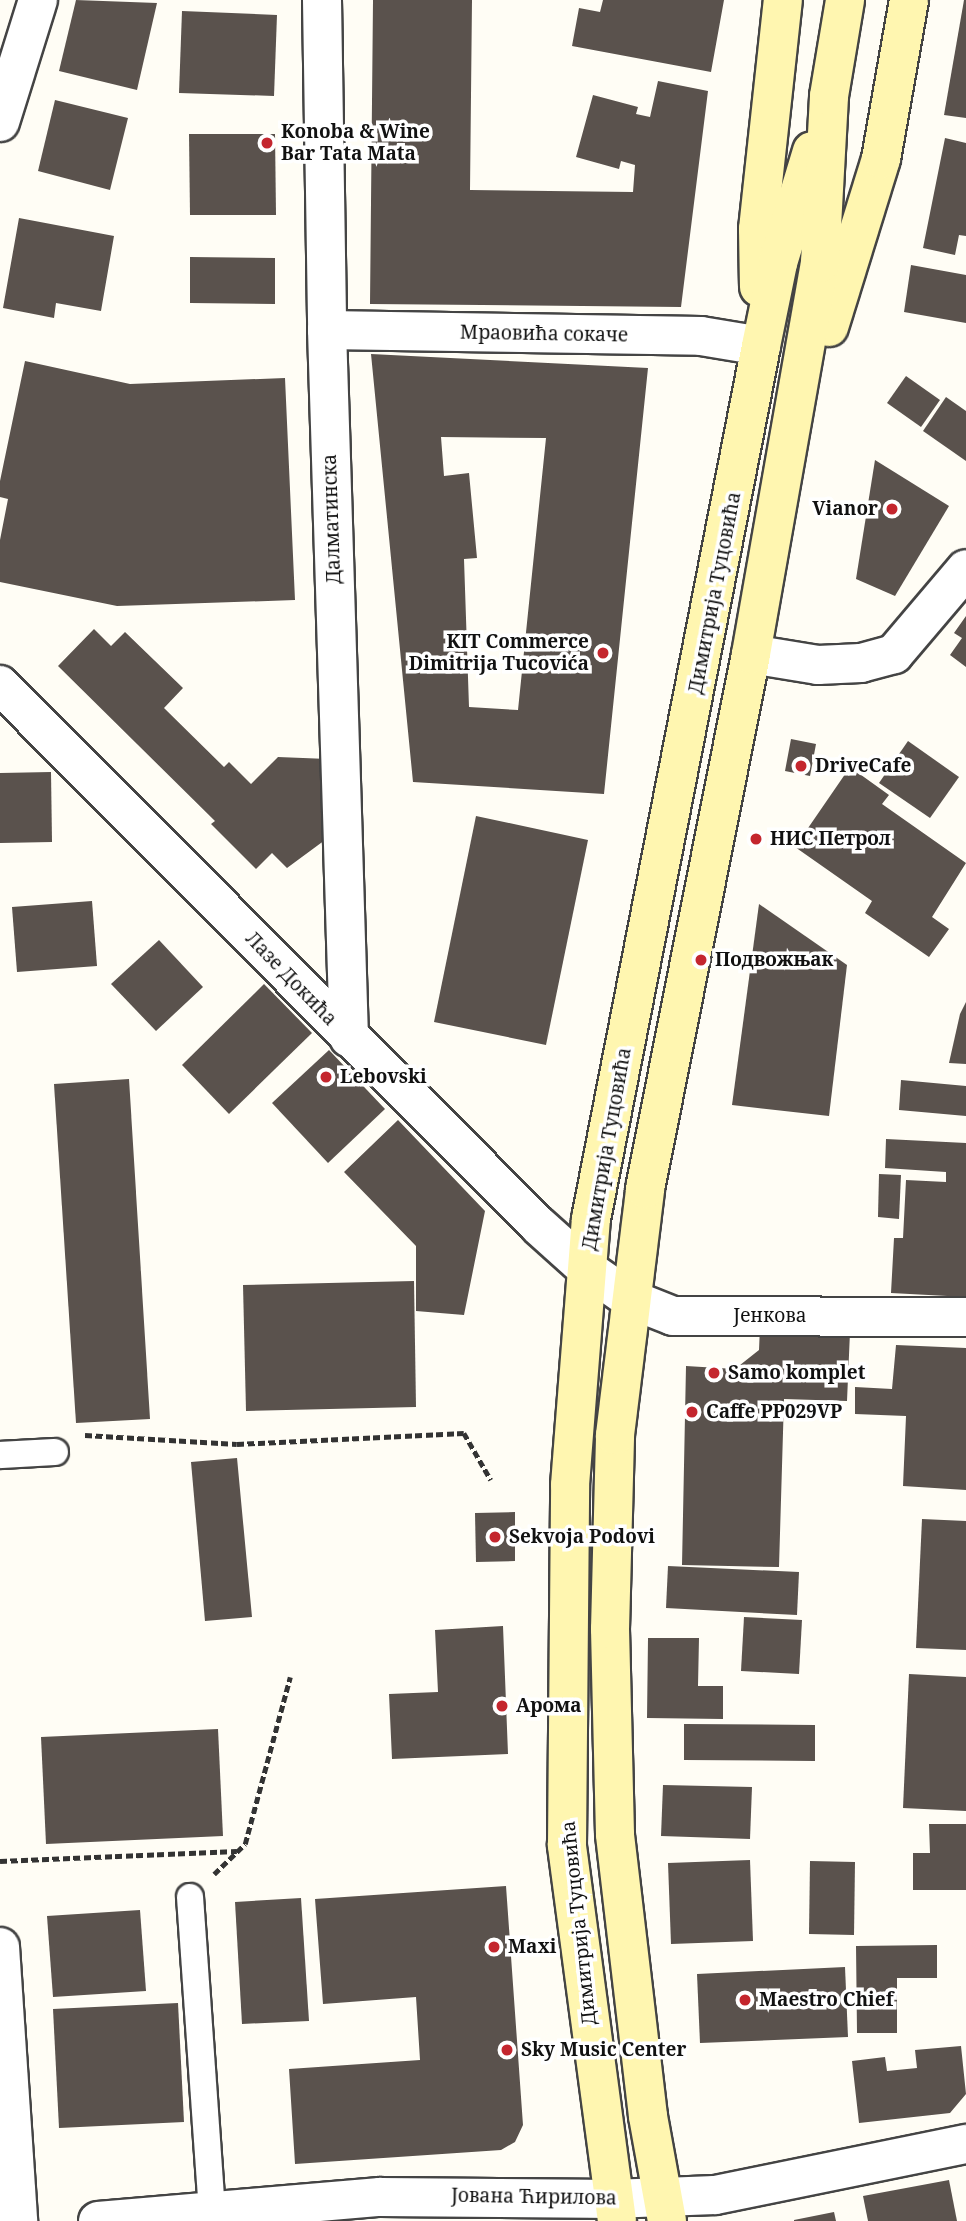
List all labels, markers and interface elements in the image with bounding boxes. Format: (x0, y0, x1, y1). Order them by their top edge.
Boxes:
place label: Konoba & Wine Bar Tata Mata (281, 121, 430, 165)
marker: Konoba & Wine Bar Tata Mata (259, 135, 275, 151)
street label: Мраовића сокаче (460, 321, 628, 347)
street label: Далматинска (318, 454, 346, 584)
street label: Димитрија Туцовића (684, 490, 746, 696)
place label: Vianor (812, 498, 878, 520)
marker: Vianor (884, 501, 900, 517)
place label: KIT Commerce Dimitrija Tucovića (409, 631, 589, 675)
marker: KIT Commerce Dimitrija Tucovića (595, 645, 611, 661)
place label: DriveCafe (815, 755, 911, 777)
marker: DriveCafe (793, 758, 809, 774)
place label: НИС Петрол (770, 828, 891, 850)
marker: НИС Петрол (748, 831, 764, 847)
street label: Лазе Докића (241, 927, 341, 1031)
place label: Подвожњак (715, 949, 833, 971)
marker: Подвожњак (693, 952, 709, 968)
street label: Димитрија Туцовића (578, 1046, 636, 1252)
place label: Lebovski (340, 1066, 427, 1088)
marker: Lebovski (318, 1069, 334, 1085)
street label: Јенкова (733, 1305, 807, 1327)
place label: Samo komplet (728, 1362, 865, 1384)
marker: Samo komplet (706, 1365, 722, 1381)
place label: Caffe PP029VP (706, 1401, 842, 1423)
marker: Caffe PP029VP (684, 1404, 700, 1420)
place label: Sekvoja Podovi (509, 1526, 655, 1548)
marker: Sekvoja Podovi (487, 1529, 503, 1545)
place label: Арома (516, 1695, 581, 1717)
marker: Арома (494, 1698, 510, 1714)
street label: Димитрија Туцовића (557, 1820, 601, 2026)
place label: Maxi (508, 1936, 556, 1958)
marker: Maxi (486, 1939, 502, 1955)
place label: Maestro Chief (759, 1989, 893, 2011)
marker: Maestro Chief (737, 1992, 753, 2008)
place label: Sky Music Center (521, 2039, 686, 2061)
marker: Sky Music Center (499, 2042, 515, 2058)
street label: Јована Ћирилова (451, 2184, 617, 2210)

